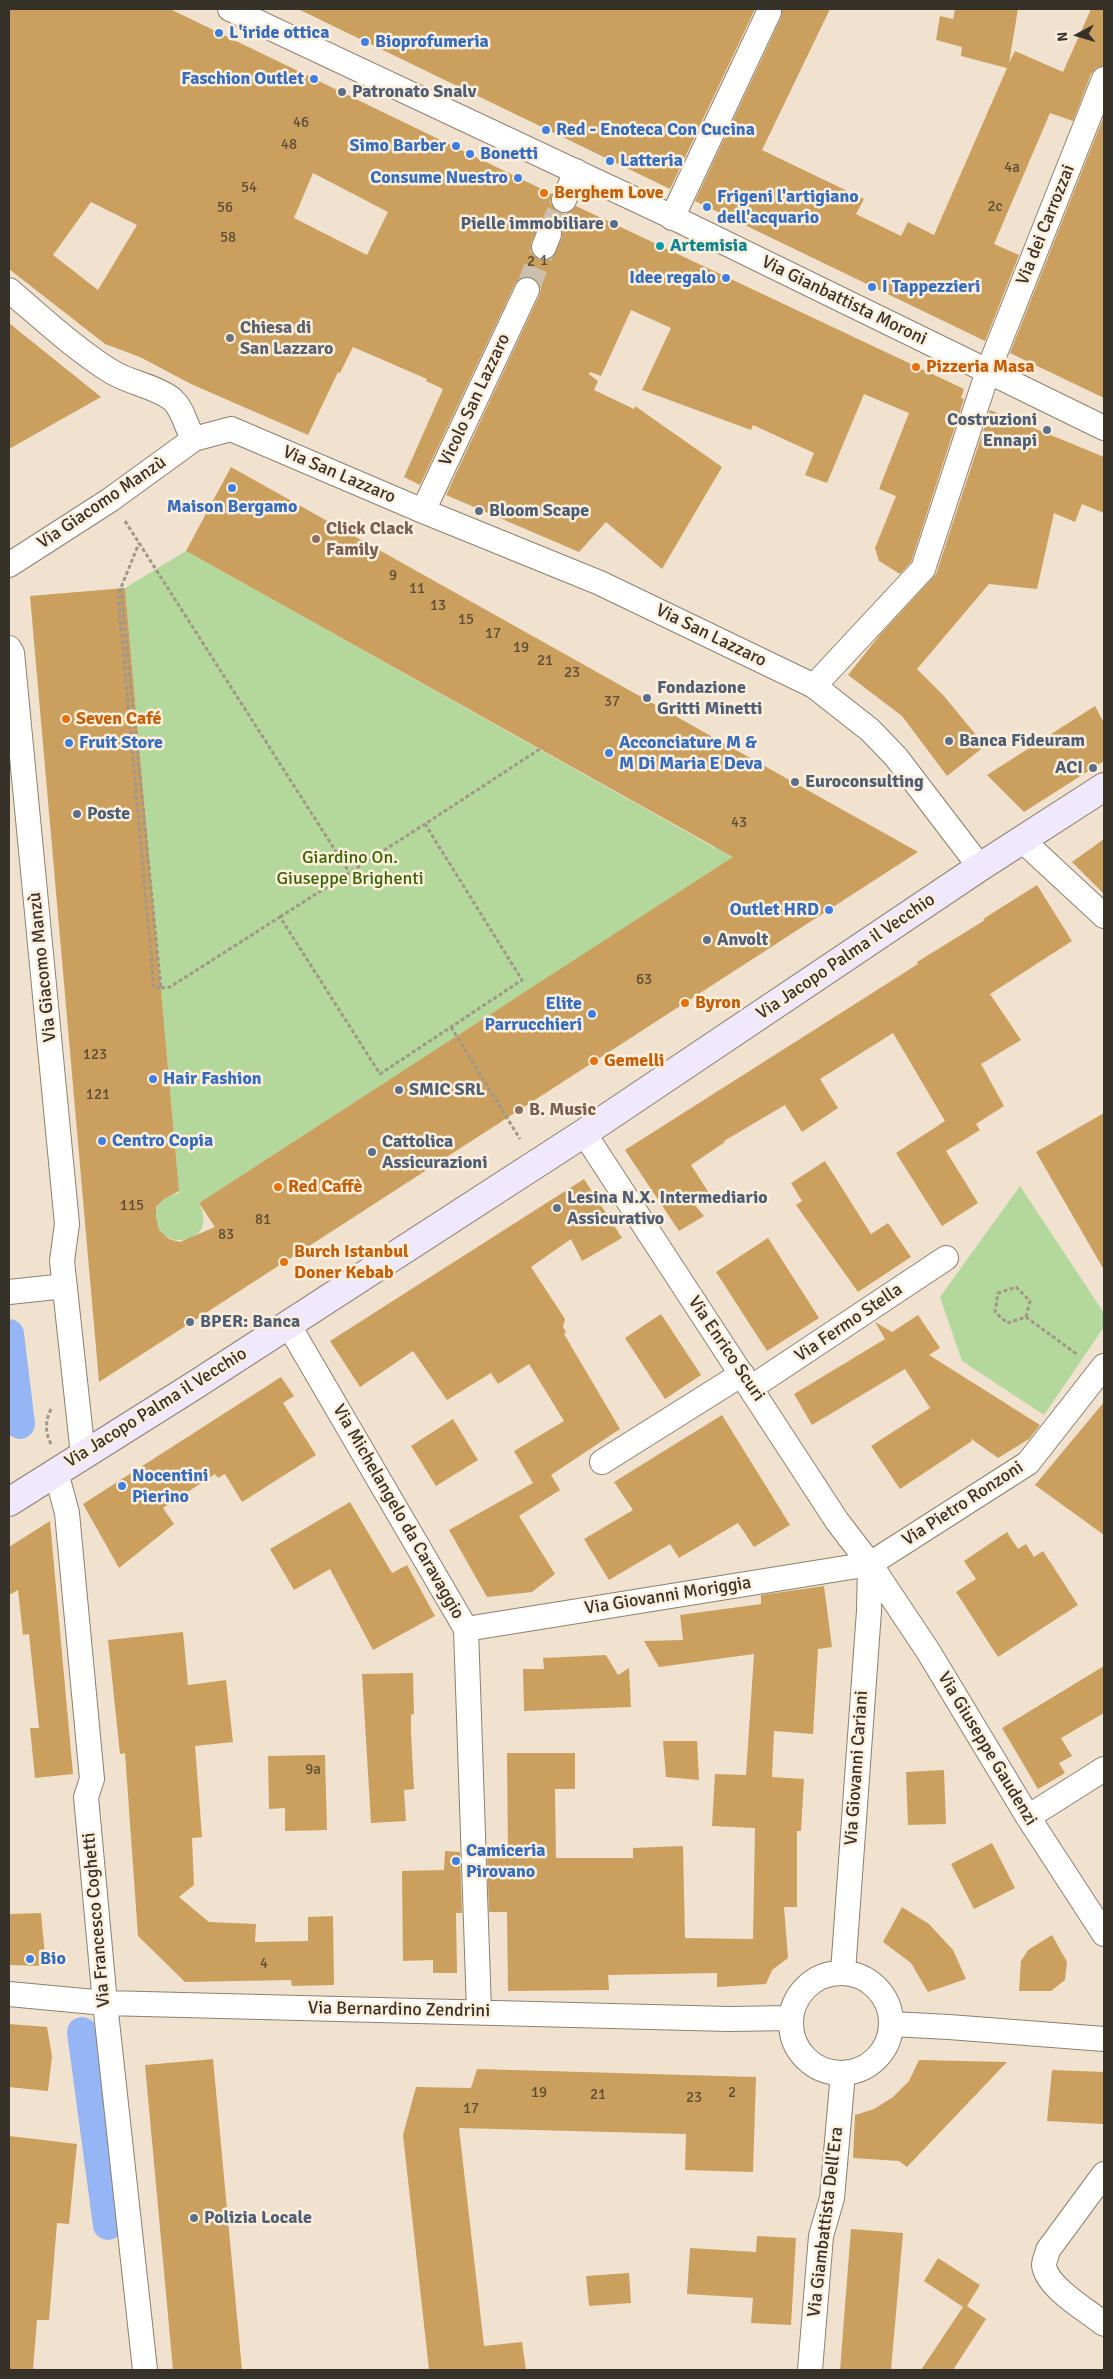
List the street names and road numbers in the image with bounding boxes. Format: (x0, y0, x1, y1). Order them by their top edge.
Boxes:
street label: Via dei Carrozzai (1012, 162, 1080, 288)
street label: Via Gianbattista Moroni (758, 252, 930, 350)
street label: Vicolo San Lazzaro (435, 330, 515, 470)
street label: Via San Lazzaro (279, 442, 399, 508)
street label: Via Giacomo Manzù (34, 452, 170, 554)
street label: Via San Lazzaro (652, 600, 770, 672)
street label: Via Jacopo Palma il Vecchio (753, 889, 939, 1025)
street label: Via Giacomo Manzù (24, 891, 62, 1043)
street label: Via Fermo Stella (791, 1279, 907, 1367)
street label: Via Enrico Scuri (683, 1292, 769, 1406)
street label: Via Jacopo Palma il Vecchio (61, 1343, 251, 1473)
street label: Via Michelangelo da Caravaggio (328, 1401, 468, 1623)
street label: Via Pietro Ronzoni (898, 1457, 1028, 1551)
street label: Via Giovanni Moriggia (583, 1572, 753, 1620)
street label: Via Giuseppe Gaudenzi (933, 1668, 1041, 1830)
street label: Via Giovanni Cariani (841, 1690, 873, 1846)
street label: Via Francesco Coghetti (79, 1832, 115, 2008)
street label: Via Bernardino Zendrini (308, 1998, 490, 2022)
street label: Via Giambattista Dell'Era (804, 2126, 848, 2318)

